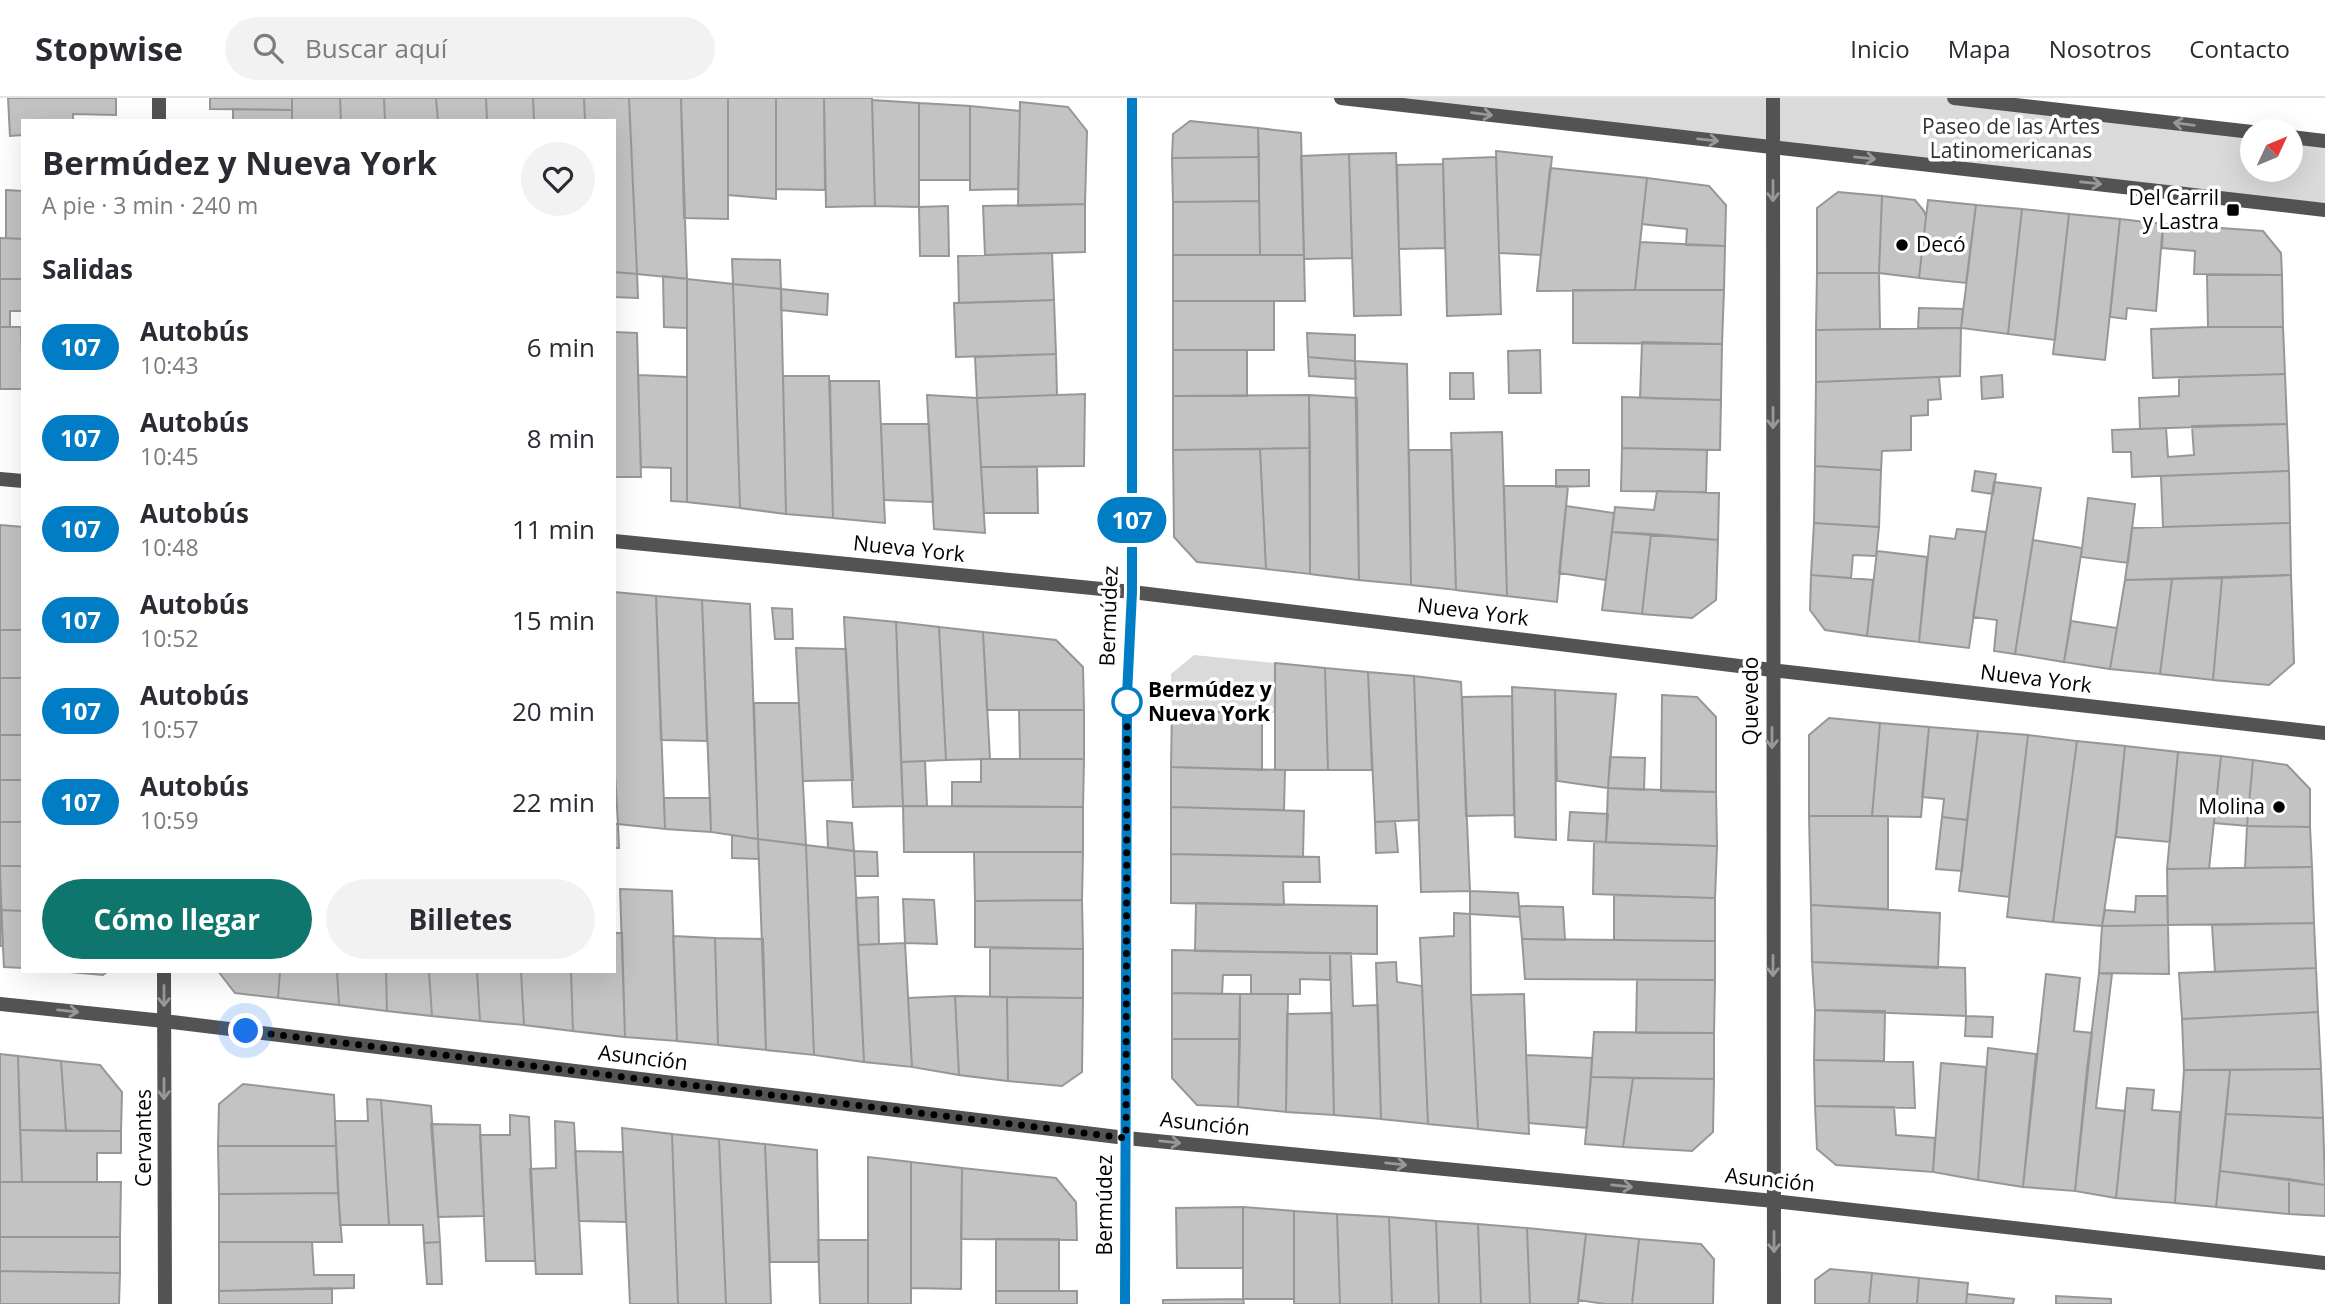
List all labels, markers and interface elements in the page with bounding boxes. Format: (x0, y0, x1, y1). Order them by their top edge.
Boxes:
search box (225, 17, 715, 80)
text: Stopwise (35, 26, 183, 71)
icon: search (249, 29, 287, 67)
text: Buscar aquí (305, 30, 447, 66)
text: Inicio (1850, 32, 1910, 65)
text: Mapa (1948, 32, 2011, 65)
text: Nosotros (2049, 32, 2151, 65)
text: Contacto (2189, 32, 2290, 65)
one-way arrow (1470, 108, 1493, 121)
park label: Paseo de las Artes Latinomericanas (1922, 112, 2100, 164)
one-way arrow (2174, 118, 2196, 131)
north arrow (2240, 119, 2303, 182)
map controls (2240, 119, 2303, 182)
one-way arrow (1696, 134, 1719, 147)
text: Bermúdez y Nueva York (42, 140, 437, 185)
button: heart (521, 142, 595, 216)
one-way arrow (1854, 151, 1876, 164)
one-way arrow (2080, 177, 2102, 190)
one-way arrow (1766, 179, 1780, 202)
place label: Del Carril y Lastra (2129, 183, 2219, 235)
text: A pie · 3 min · 240 m (42, 189, 258, 221)
marker: Del Carril y Lastra (2225, 202, 2241, 218)
place label: Decó (1916, 230, 1966, 258)
marker: Decó (1894, 237, 1910, 253)
text: Salidas (42, 251, 133, 287)
text: Autobús (140, 313, 249, 349)
text: 6 min (527, 329, 595, 365)
text: 107 (60, 330, 101, 363)
text: 10:43 (140, 349, 199, 381)
text: Autobús (140, 404, 249, 440)
one-way arrow (1766, 406, 1780, 429)
text: 8 min (527, 420, 595, 456)
text: 107 (60, 421, 101, 454)
text: 10:45 (140, 440, 199, 472)
text: Autobús (140, 495, 249, 531)
line badge: 107 (1092, 497, 1172, 543)
text: 107 (1111, 503, 1153, 536)
text: 11 min (512, 511, 595, 547)
text: 107 (60, 512, 101, 545)
street label: Nueva York (852, 528, 966, 568)
text: 10:48 (140, 531, 199, 563)
street label: Bermúdez (1092, 565, 1124, 667)
text: Autobús (140, 586, 249, 622)
street label: Nueva York (1416, 590, 1530, 632)
text: 15 min (512, 602, 595, 638)
text: 107 (60, 603, 101, 636)
text: 10:52 (140, 622, 199, 654)
street label: Quevedo (1736, 657, 1764, 745)
street label: Nueva York (1979, 657, 2093, 699)
place label: Bermúdez y Nueva York (1148, 675, 1272, 727)
text: Autobús (140, 677, 249, 713)
marker: Bermúdez y Nueva York (1112, 687, 1142, 717)
text: 20 min (512, 693, 595, 729)
text: 107 (60, 694, 101, 727)
text: 10:57 (140, 713, 199, 745)
one-way arrow (1765, 726, 1779, 749)
text: Autobús (140, 768, 249, 804)
text: 22 min (512, 784, 595, 820)
text: 107 (60, 785, 101, 818)
place label: Molina (2198, 792, 2265, 820)
marker: Molina (2271, 799, 2287, 815)
text: 10:59 (140, 804, 199, 836)
button: Cómo llegar (42, 879, 312, 959)
button: Billetes (326, 879, 595, 959)
one-way arrow (1766, 954, 1780, 977)
one-way arrow (157, 984, 171, 1007)
one-way arrow (56, 1005, 79, 1018)
your location (228, 1013, 263, 1048)
street label: Asunción (597, 1038, 689, 1076)
one-way arrow (157, 1077, 171, 1100)
street label: Cervantes (129, 1089, 157, 1187)
street label: Asunción (1159, 1104, 1251, 1142)
one-way arrow (1158, 1136, 1180, 1149)
street label: Bermúdez (1090, 1154, 1118, 1255)
one-way arrow (1384, 1158, 1407, 1171)
street label: Asunción (1724, 1160, 1816, 1198)
one-way arrow (1611, 1180, 1633, 1193)
one-way arrow (1767, 1230, 1781, 1253)

